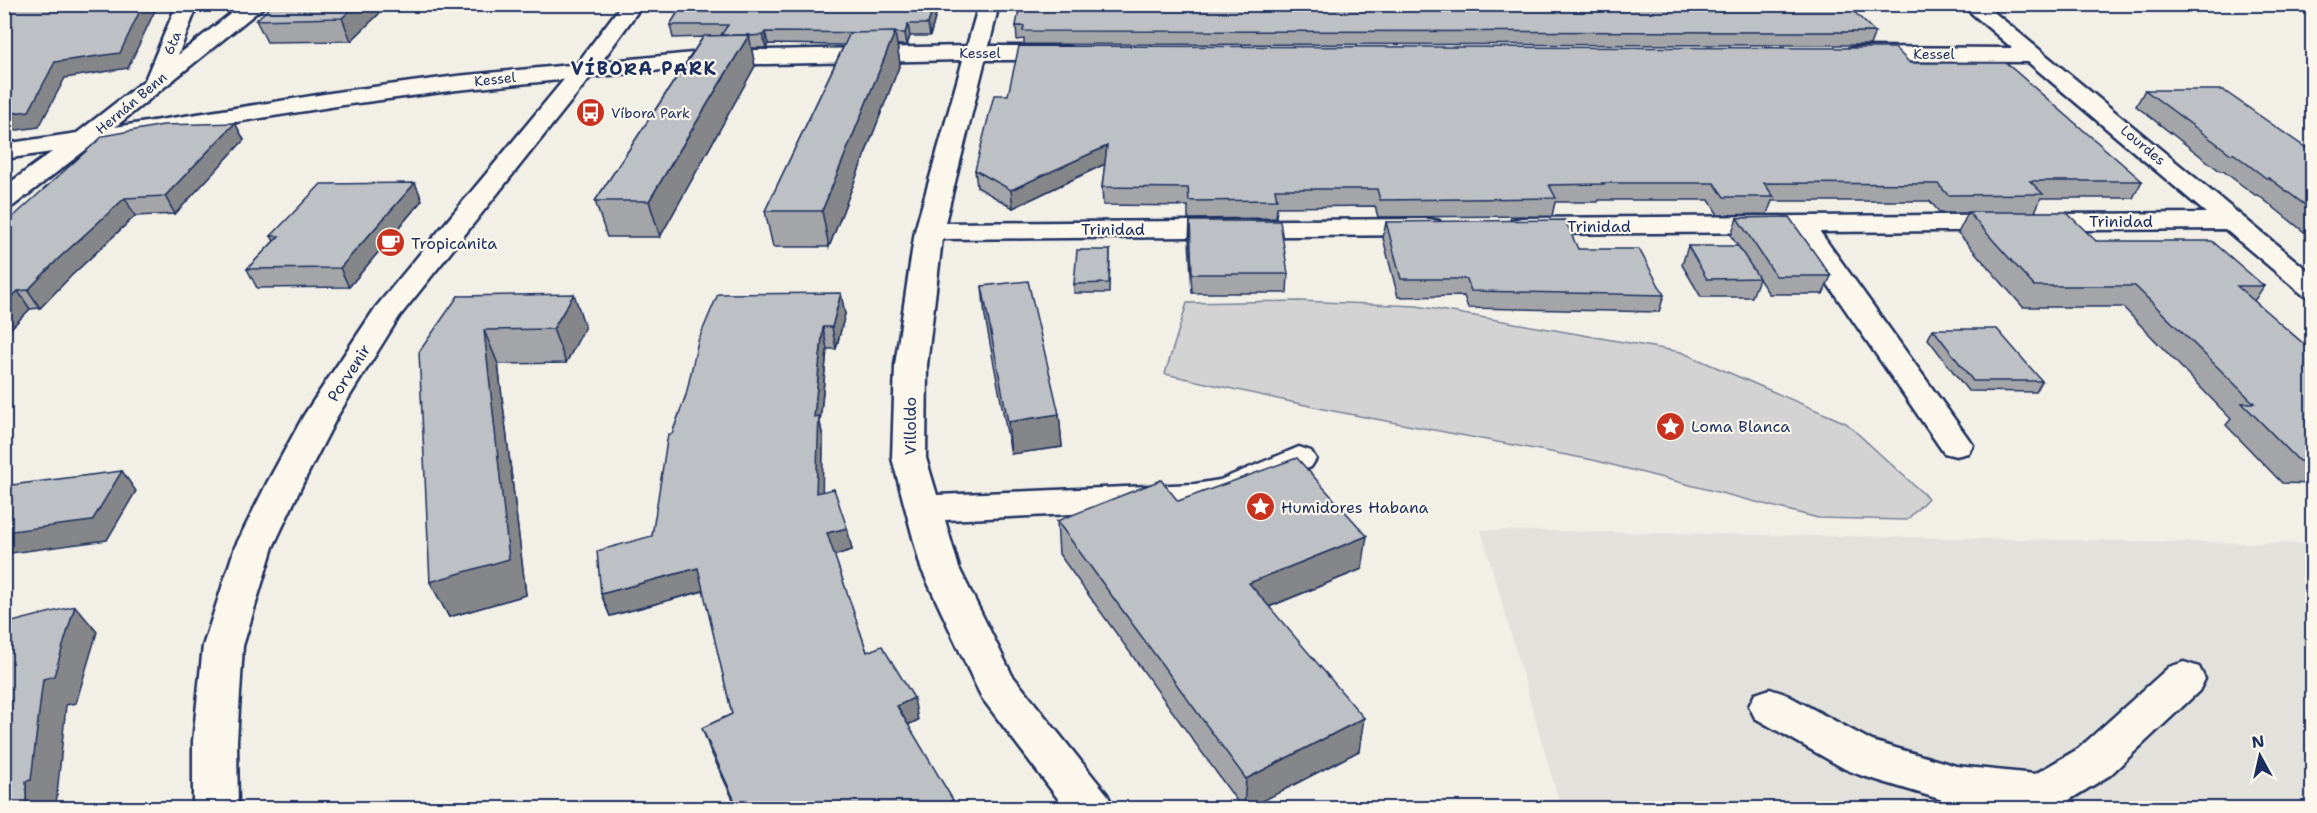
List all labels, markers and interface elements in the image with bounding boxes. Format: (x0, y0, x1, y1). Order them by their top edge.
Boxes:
street label: 6ta (159, 28, 185, 58)
street label: Kessel (959, 44, 1002, 62)
street label: Kessel (1913, 45, 1956, 63)
district label: VÍBORA PARK (571, 57, 717, 81)
street label: Hernán Benn (92, 68, 171, 138)
street label: Kessel (473, 68, 517, 90)
bus stop icon: Víbora Park (574, 97, 606, 129)
place label: Víbora Park (611, 104, 690, 122)
street label: Lourdes (2117, 121, 2169, 169)
street label: Trinidad (2089, 211, 2153, 232)
street label: Trinidad (1567, 216, 1631, 237)
street label: Trinidad (1081, 219, 1145, 240)
cafe icon: Tropicanita (374, 227, 406, 259)
place label: Tropicanita (411, 233, 497, 254)
street label: Porvenir (323, 340, 375, 406)
street label: Villoldo (900, 397, 921, 455)
place icon: Loma Blanca (1654, 410, 1686, 442)
place label: Loma Blanca (1691, 416, 1790, 437)
place icon: Humidores Habana (1244, 491, 1276, 523)
place label: Humidores Habana (1281, 497, 1429, 518)
north arrow (2230, 726, 2290, 786)
text: N (2250, 730, 2266, 753)

